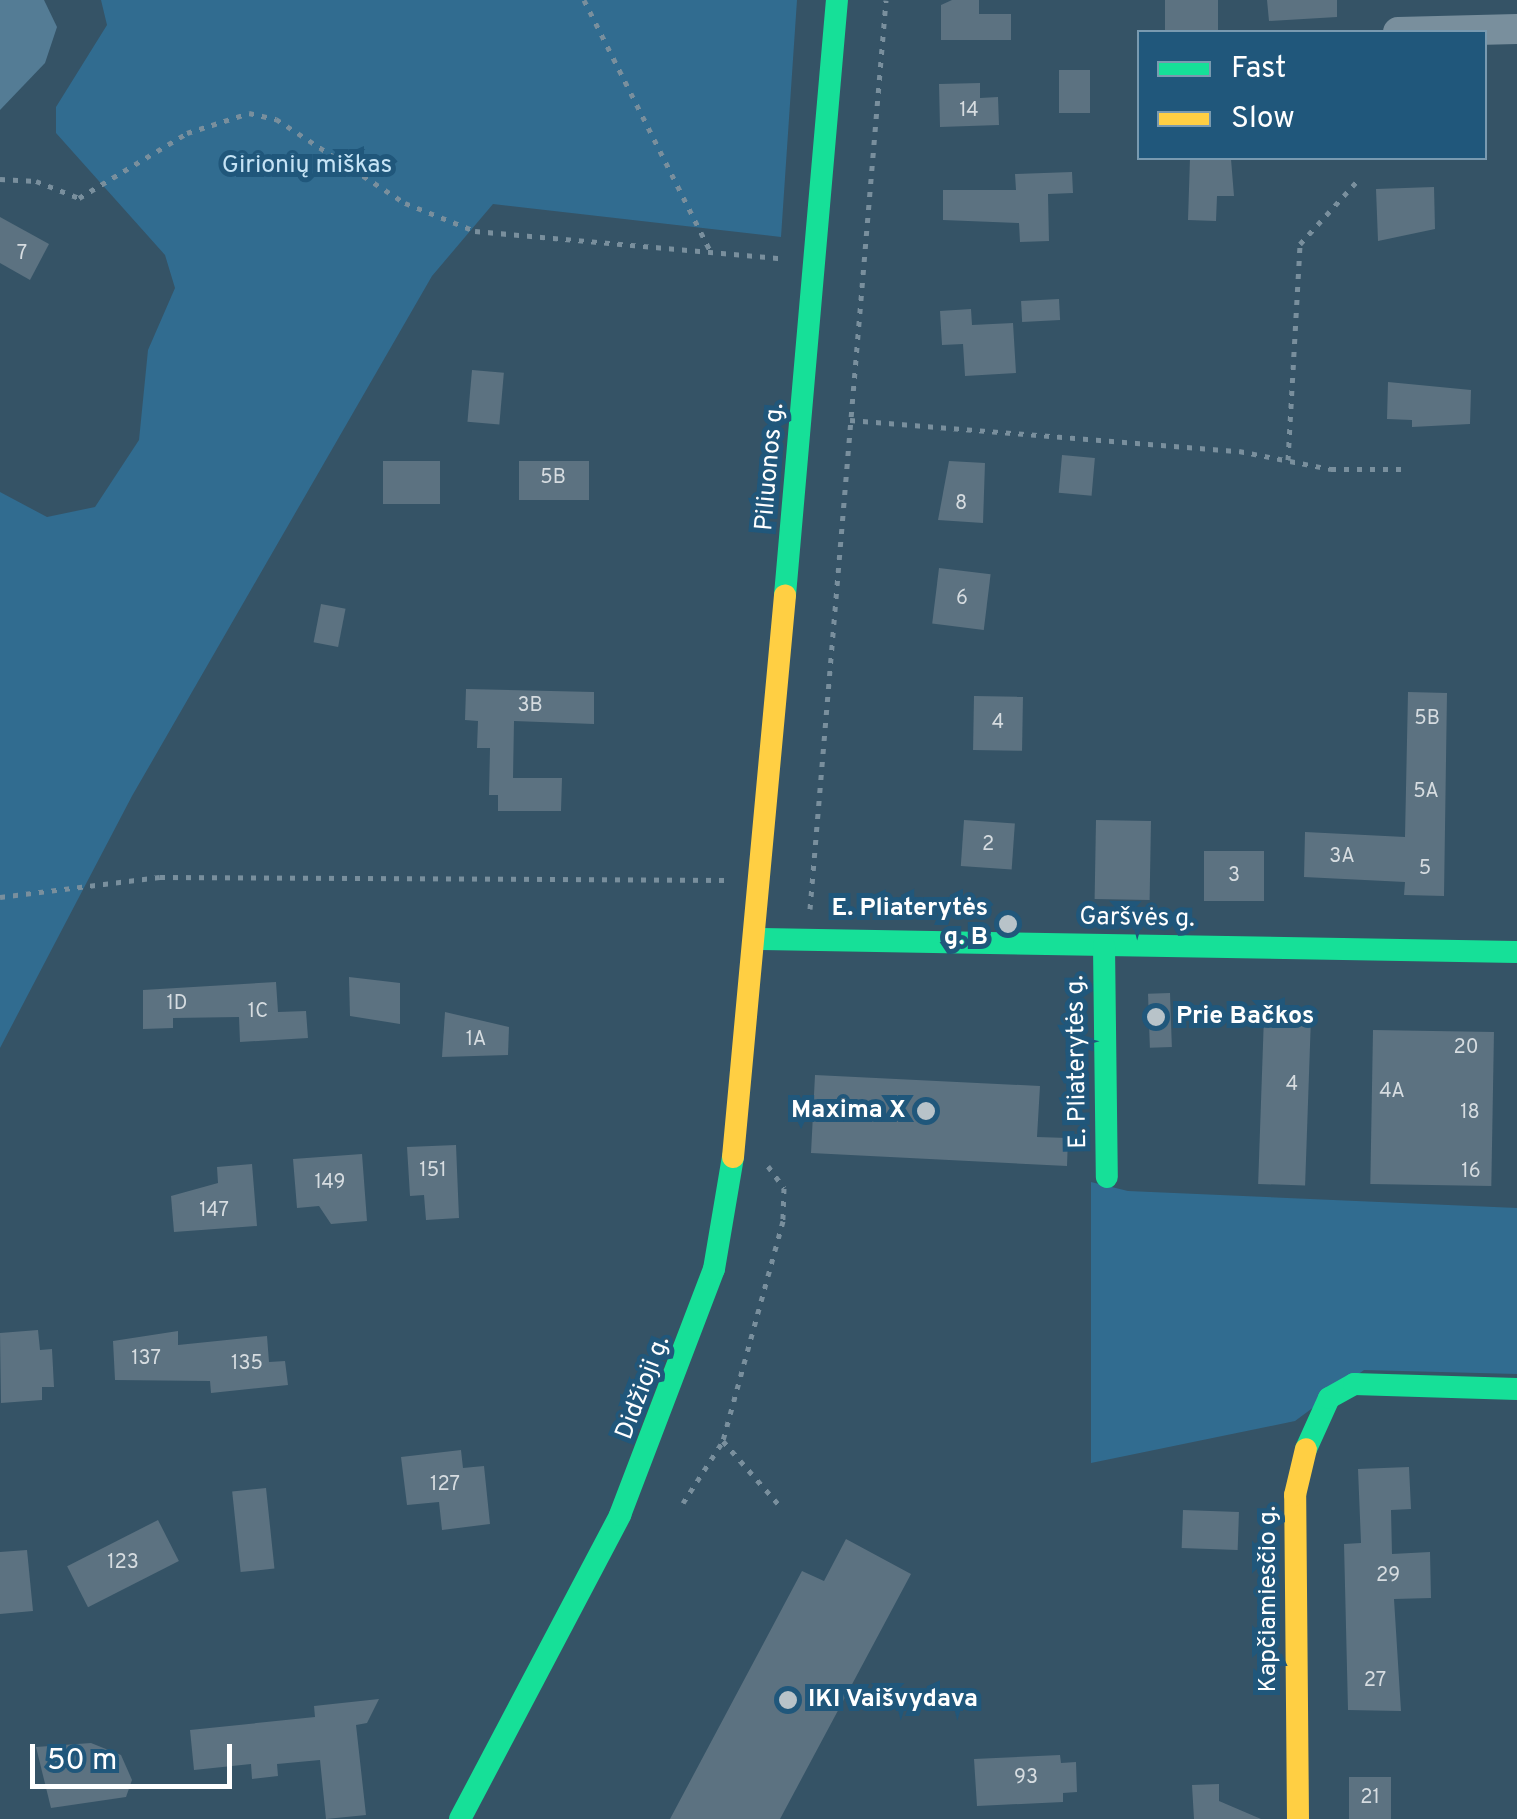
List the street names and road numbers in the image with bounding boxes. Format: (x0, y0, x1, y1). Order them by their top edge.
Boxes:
street label: Piliuonos g. (750, 402, 792, 532)
street label: Garšvės g. (1079, 903, 1195, 935)
street label: E. Pliaterytės g. (1061, 975, 1095, 1149)
street label: Didžioji g. (611, 1332, 677, 1444)
street label: Kapčiamiesčio g. (1254, 1506, 1284, 1692)

